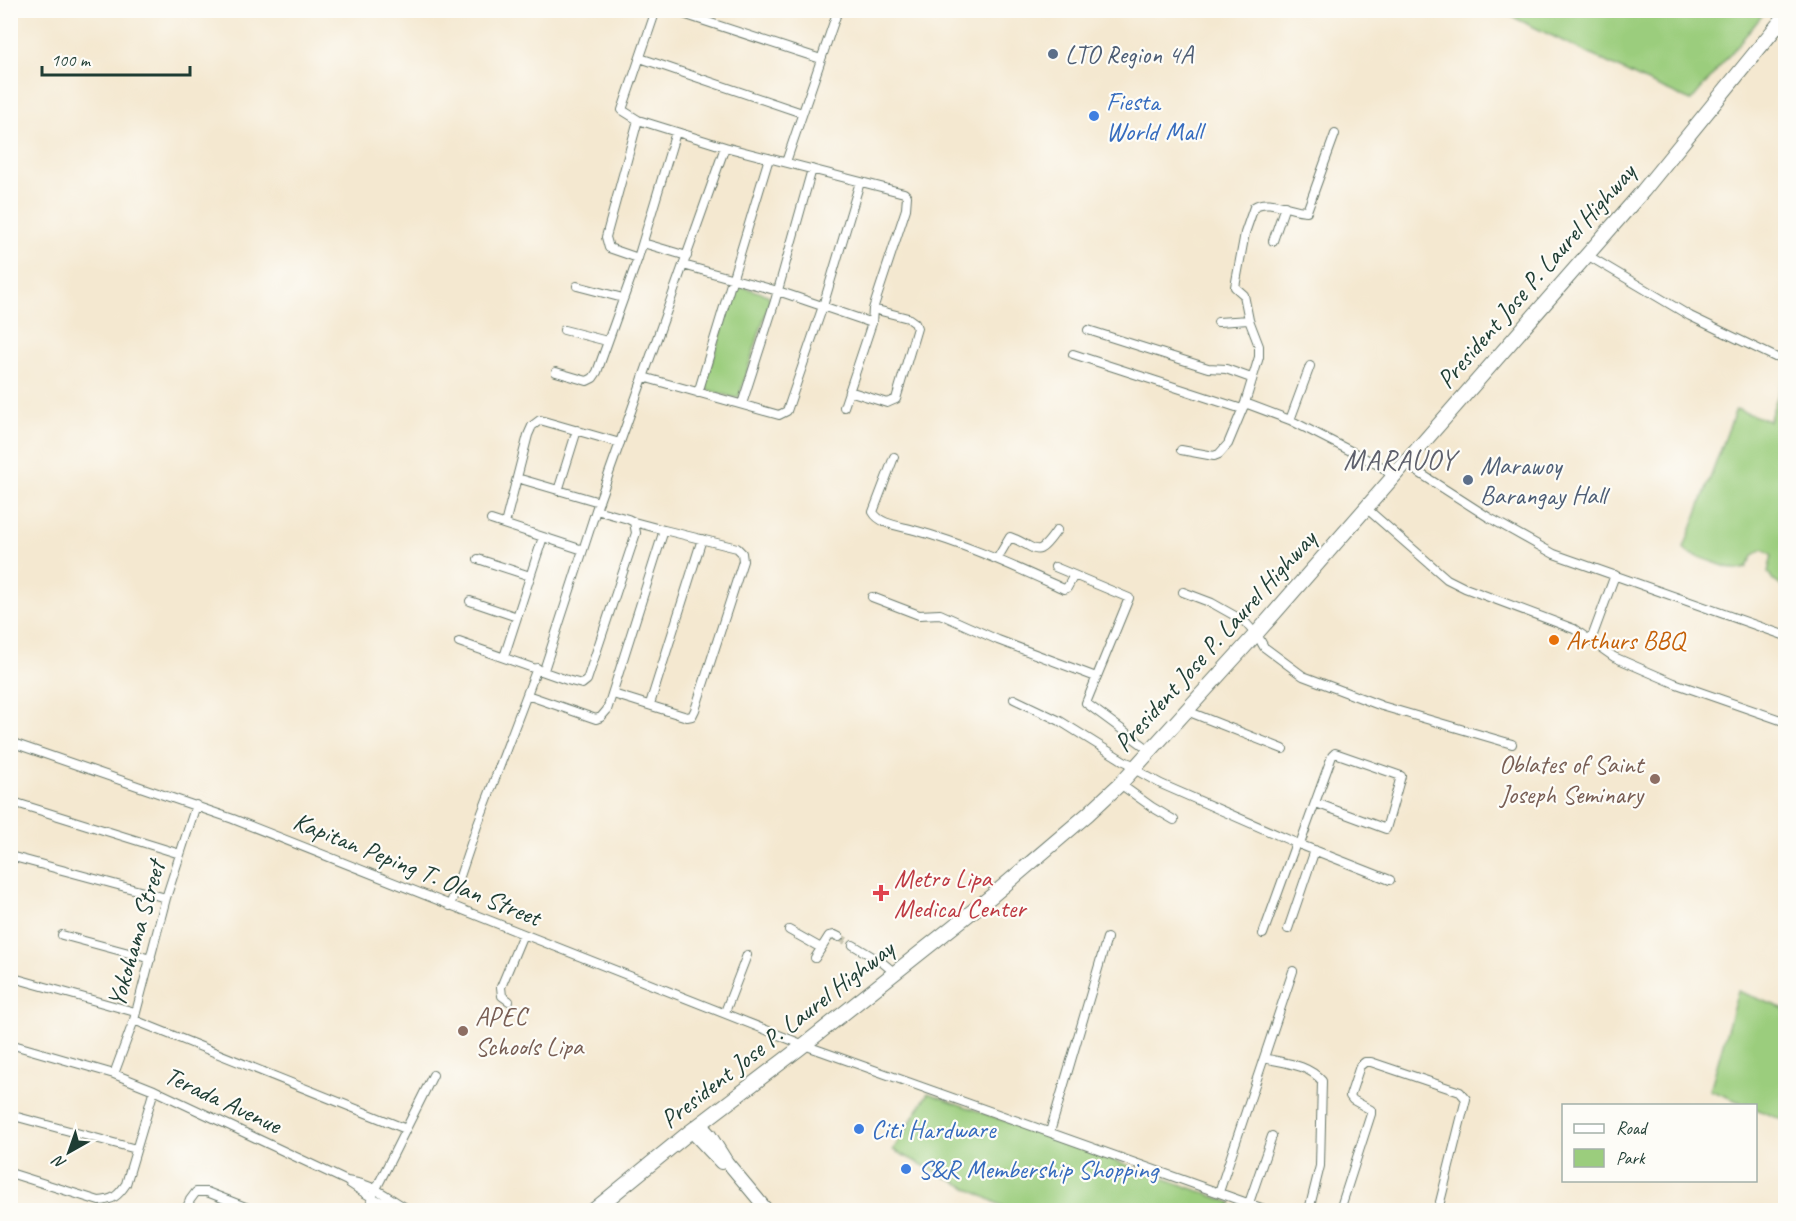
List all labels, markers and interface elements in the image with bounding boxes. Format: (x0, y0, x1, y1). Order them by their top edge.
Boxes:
place label: LTO Region 4A (1065, 38, 1195, 71)
scale bar (42, 39, 190, 77)
marker: LTO Region 4A (1046, 47, 1060, 61)
text: 100 m (51, 49, 92, 71)
place label: Fiesta World Mall (1106, 85, 1207, 148)
marker: Fiesta World Mall (1087, 109, 1101, 123)
street label: President Jose P. Laurel Highway (1429, 155, 1644, 395)
district label: MARAUOY (1344, 442, 1461, 477)
place label: Marawoy Barangay Hall (1480, 449, 1611, 512)
marker: Marawoy Barangay Hall (1461, 473, 1475, 487)
street label: President Jose P. Laurel Highway (1107, 522, 1325, 759)
place label: Arthurs BBQ (1566, 624, 1687, 657)
marker: Arthurs BBQ (1547, 633, 1561, 647)
place label: Oblates of Saint Joseph Seminary (1498, 748, 1645, 811)
marker: Oblates of Saint Joseph Seminary (1648, 772, 1662, 786)
street label: Kapitan Peping T. Olan Street (289, 804, 548, 935)
street label: Yokohama Street (99, 854, 174, 1011)
place label: Metro Lipa Medical Center (894, 862, 1028, 925)
marker: Metro Lipa Medical Center (872, 884, 890, 902)
street label: President Jose P. Laurel Highway (654, 931, 902, 1135)
place label: APEC Schools Lipa (475, 1000, 585, 1063)
marker: APEC Schools Lipa (456, 1024, 470, 1038)
street label: Terada Avenue (159, 1059, 288, 1142)
legend (1562, 1104, 1757, 1182)
place label: Citi Hardware (871, 1113, 997, 1146)
text: Road (1616, 1117, 1649, 1139)
north arrow (39, 1122, 99, 1182)
marker: Citi Hardware (852, 1122, 866, 1136)
text: Park (1616, 1147, 1646, 1169)
text: N (47, 1150, 70, 1174)
place label: S&R Membership Shopping (918, 1153, 1160, 1186)
marker: S&R Membership Shopping (899, 1162, 913, 1176)

